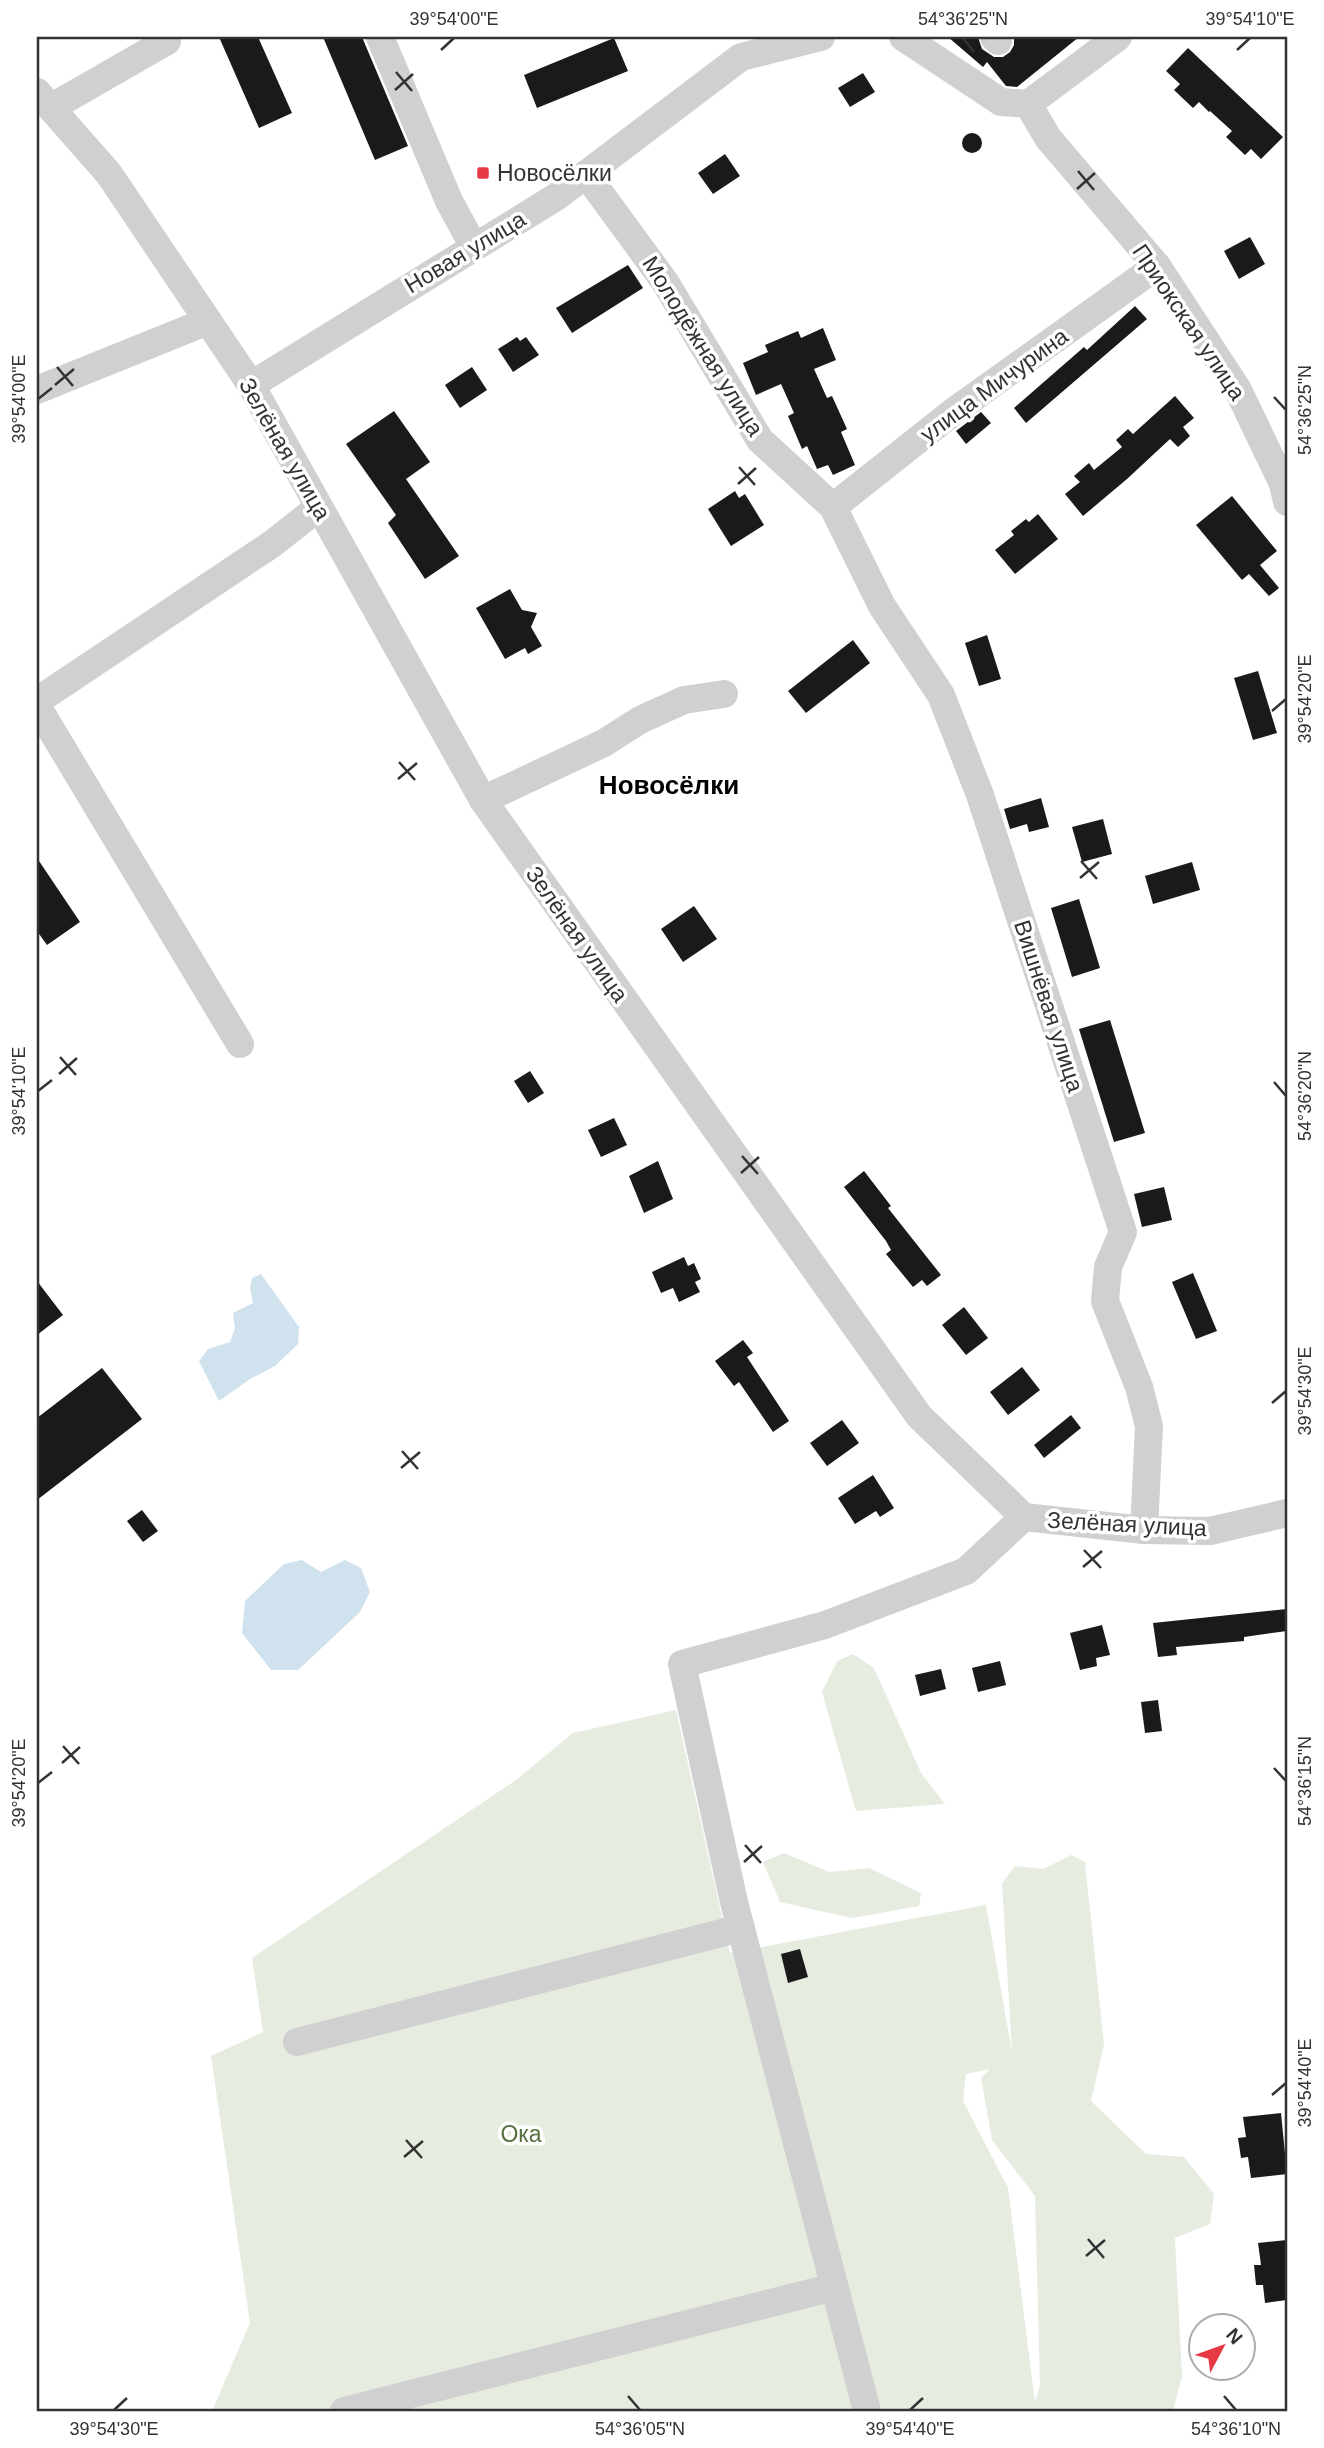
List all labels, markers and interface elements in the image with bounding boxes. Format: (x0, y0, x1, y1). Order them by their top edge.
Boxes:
text: 39°54'00"E (409, 9, 499, 29)
text: 54°36'25"N (918, 9, 1008, 29)
text: 39°54'10"E (1205, 9, 1295, 29)
place label: Новосёлки (497, 160, 612, 186)
marker: Новосёлки (475, 165, 491, 181)
street label: Новая улица (400, 206, 530, 298)
street label: Приокская улица (1127, 239, 1251, 405)
street label: Молодёжная улица (637, 251, 769, 441)
street label: улица Мичурина (915, 323, 1073, 447)
text: 39°54'00"E (9, 354, 29, 444)
text: 54°36'25"N (1295, 365, 1315, 455)
street label: Зелёная улица (234, 373, 336, 525)
text: 39°54'20"E (1295, 654, 1315, 744)
district label: Новосёлки (599, 770, 739, 800)
street label: Зелёная улица (521, 861, 634, 1007)
street label: Вишнёвая улица (1009, 917, 1089, 1095)
text: 39°54'10"E (9, 1046, 29, 1136)
text: 54°36'20"N (1295, 1051, 1315, 1141)
text: 39°54'30"E (1295, 1346, 1315, 1436)
street label: Зелёная улица (1047, 1507, 1208, 1541)
text: 54°36'15"N (1295, 1736, 1315, 1826)
text: 39°54'20"E (9, 1738, 29, 1828)
text: 39°54'40"E (1295, 2038, 1315, 2128)
park label: Ока (500, 2121, 542, 2147)
north arrow (1188, 2312, 1258, 2382)
text: N (1222, 2324, 1247, 2348)
text: 39°54'30"E (69, 2419, 159, 2439)
text: 54°36'05"N (595, 2419, 685, 2439)
text: 39°54'40"E (865, 2419, 955, 2439)
text: 54°36'10"N (1191, 2419, 1281, 2439)

